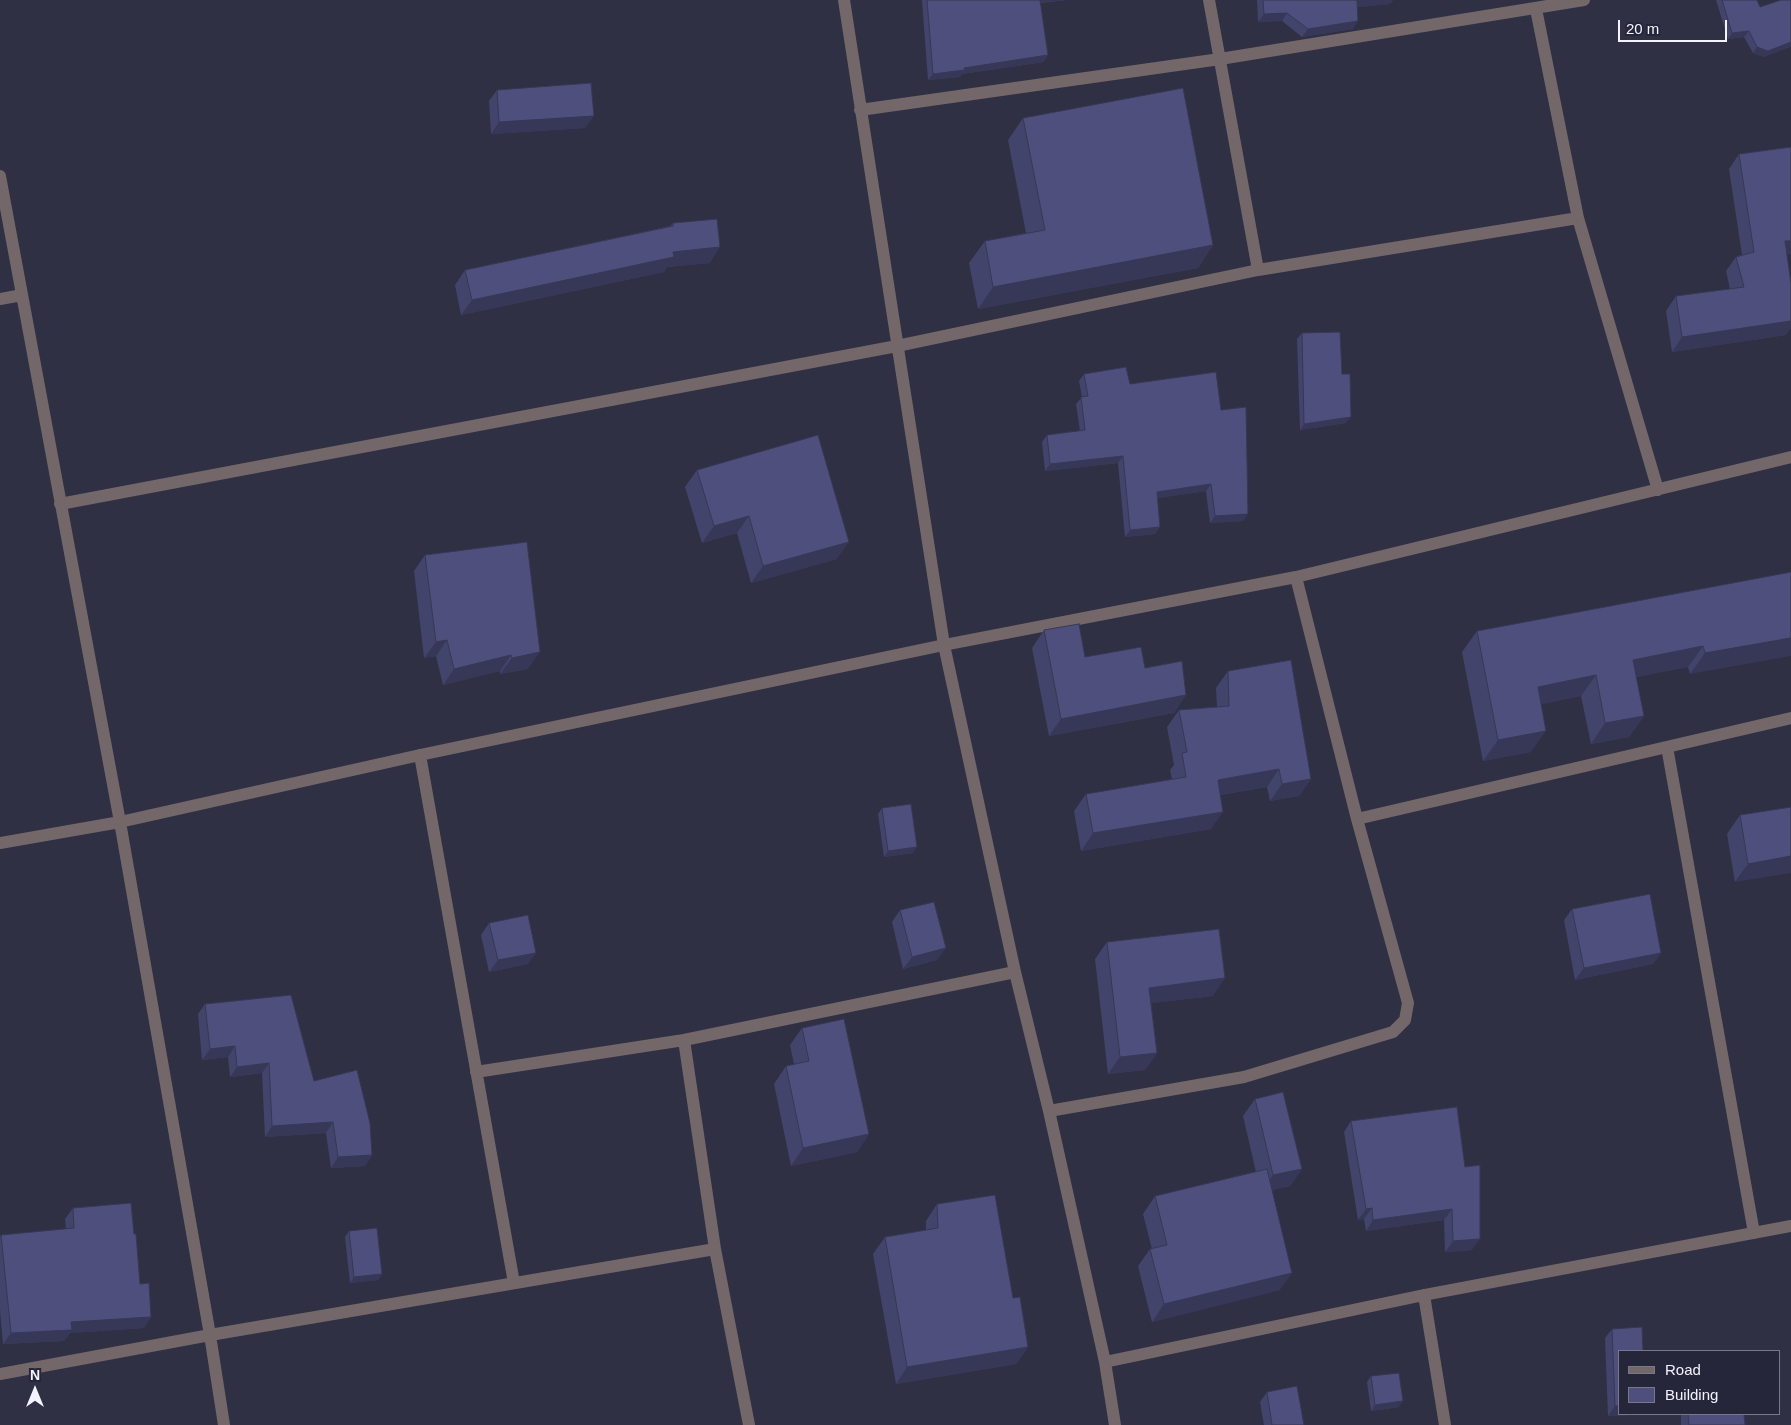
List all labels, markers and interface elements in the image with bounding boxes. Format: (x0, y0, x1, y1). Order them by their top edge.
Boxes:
scale bar (1621, 10, 1730, 42)
text: 20 m (1626, 20, 1659, 37)
legend (1618, 1350, 1781, 1415)
text: Road (1665, 1361, 1701, 1378)
north arrow (10, 1365, 60, 1415)
text: N (30, 1367, 40, 1383)
text: Building (1665, 1386, 1718, 1403)

